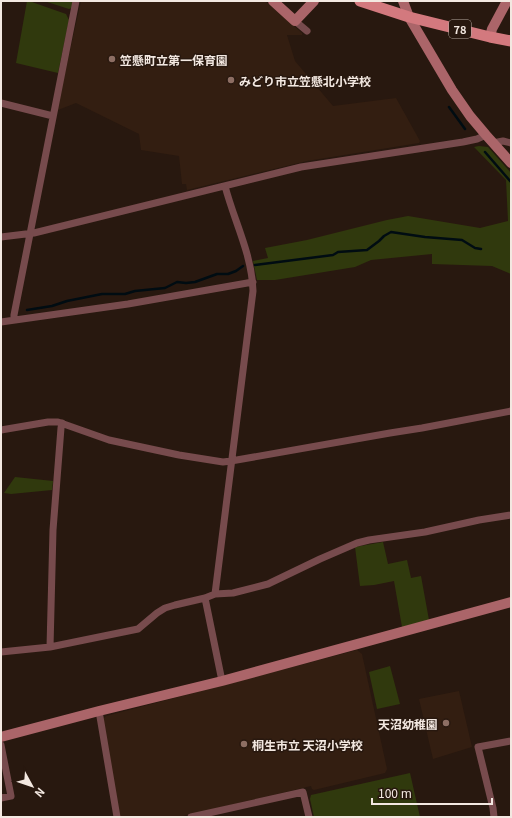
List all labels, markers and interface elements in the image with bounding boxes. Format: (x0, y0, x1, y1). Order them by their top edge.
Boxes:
road number: 78 (449, 20, 471, 38)
place label: 笠懸町立第一保育園 (119, 51, 228, 68)
marker: 笠懸町立第一保育園 (107, 54, 117, 64)
place label: みどり市立笠懸北小学校 (239, 72, 371, 89)
marker: みどり市立笠懸北小学校 (226, 75, 236, 85)
place label: 天沼幼稚園 (378, 715, 438, 732)
marker: 天沼幼稚園 (441, 718, 451, 728)
place label: 桐生市立 天沼小学校 (252, 736, 363, 753)
marker: 桐生市立 天沼小学校 (239, 739, 249, 749)
north arrow (12, 766, 52, 806)
scale bar (372, 780, 492, 806)
text: 100 m (378, 784, 412, 801)
text: N (32, 785, 49, 801)

